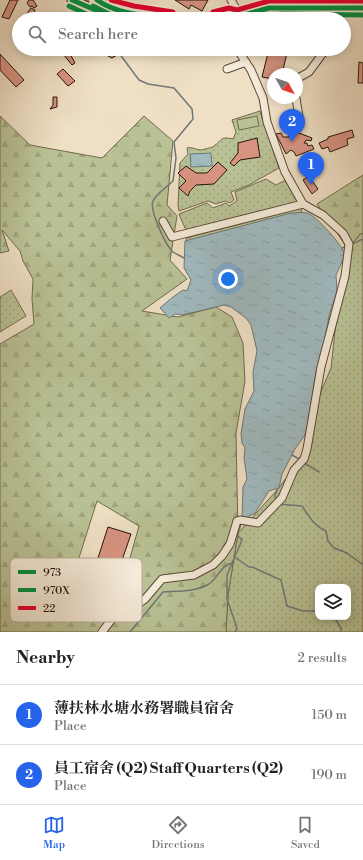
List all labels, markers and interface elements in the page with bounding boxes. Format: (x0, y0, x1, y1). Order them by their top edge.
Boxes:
search box (12, 12, 351, 56)
icon: search (26, 23, 48, 45)
text: Search here (58, 25, 138, 44)
north arrow (267, 68, 303, 104)
pin: 2 (279, 109, 305, 142)
pin: 1 (298, 152, 324, 185)
your location (218, 269, 238, 289)
legend (10, 558, 142, 622)
text: 973 (43, 566, 61, 580)
text: 970X (43, 584, 70, 598)
map controls (315, 584, 351, 620)
button: layers (315, 584, 351, 620)
text: 22 (43, 602, 56, 616)
text: Nearby (16, 647, 75, 669)
text: 2 results (298, 650, 347, 666)
text: 薄扶林水塘水務署職員宿舍 (54, 699, 234, 718)
text: 1 (26, 707, 32, 723)
text: 150 m (312, 707, 347, 723)
text: Place (54, 718, 86, 734)
text: 員工宿舍 (Q2) Staff Quarters (Q2) (54, 759, 283, 778)
text: 2 (25, 767, 33, 783)
text: 190 m (311, 767, 347, 783)
text: Place (54, 778, 86, 794)
tab: Map (43, 814, 65, 852)
tab: Directions (152, 814, 205, 852)
tab: Saved (291, 814, 320, 852)

